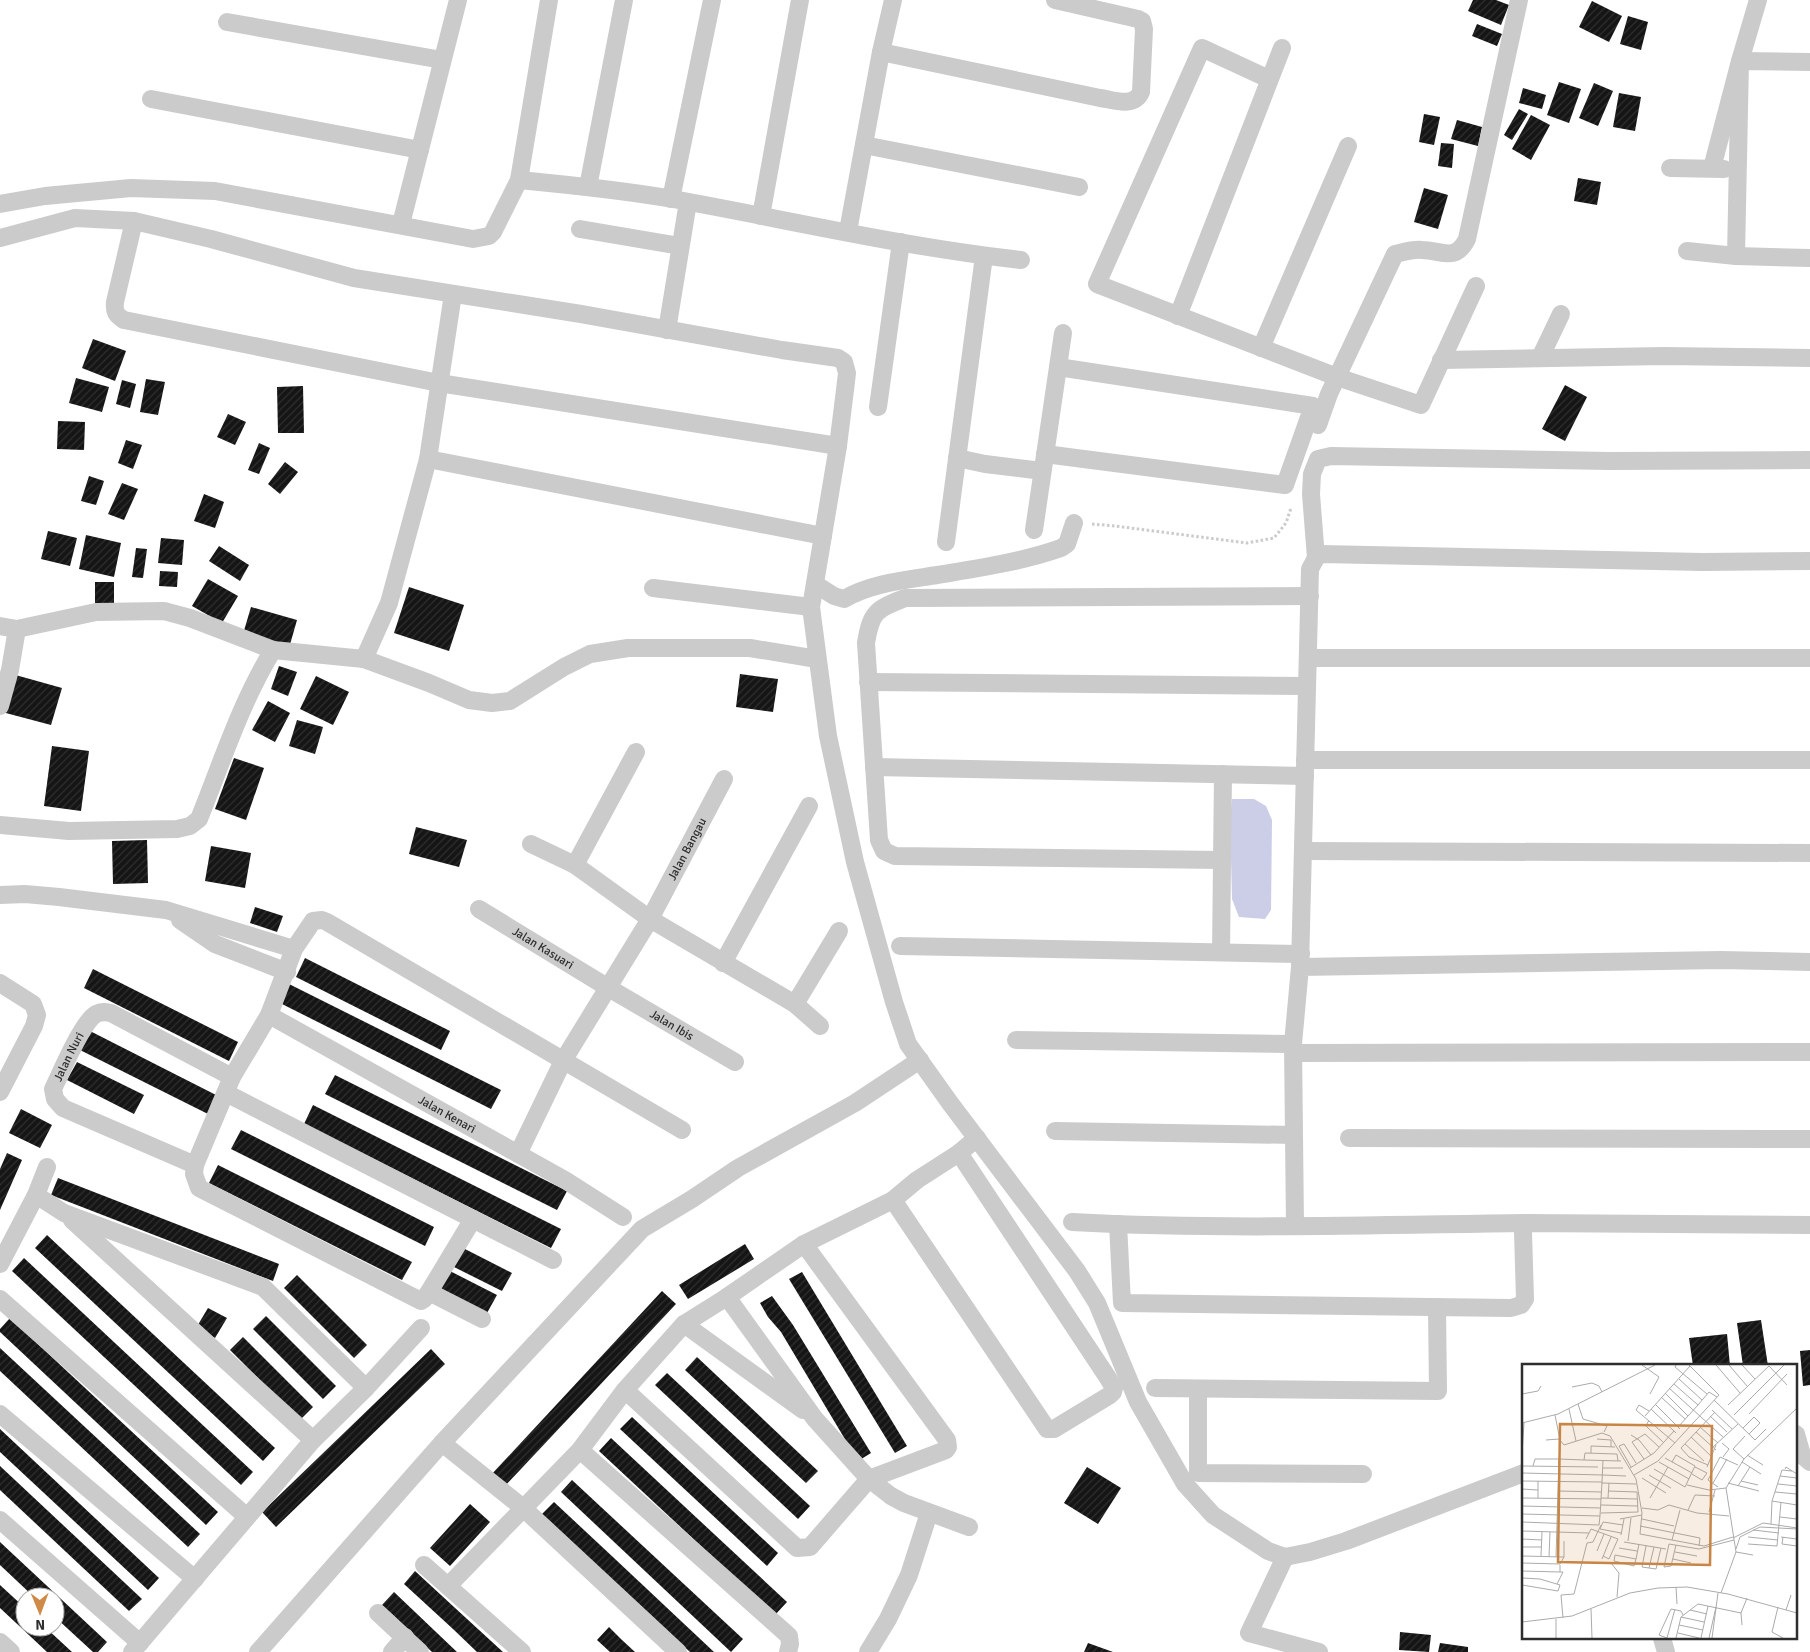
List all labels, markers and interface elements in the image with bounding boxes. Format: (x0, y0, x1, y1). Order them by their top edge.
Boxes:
street label: Jalan Bangau (665, 815, 710, 883)
street label: Jalan Kasuari (509, 924, 576, 973)
street label: Jalan Ibis (647, 1007, 696, 1044)
street label: Jalan Nuri (51, 1030, 88, 1084)
street label: Jalan Kenari (416, 1093, 478, 1137)
inset map (1522, 1364, 1798, 1640)
north arrow (15, 1587, 65, 1637)
text: N (35, 1616, 45, 1633)

